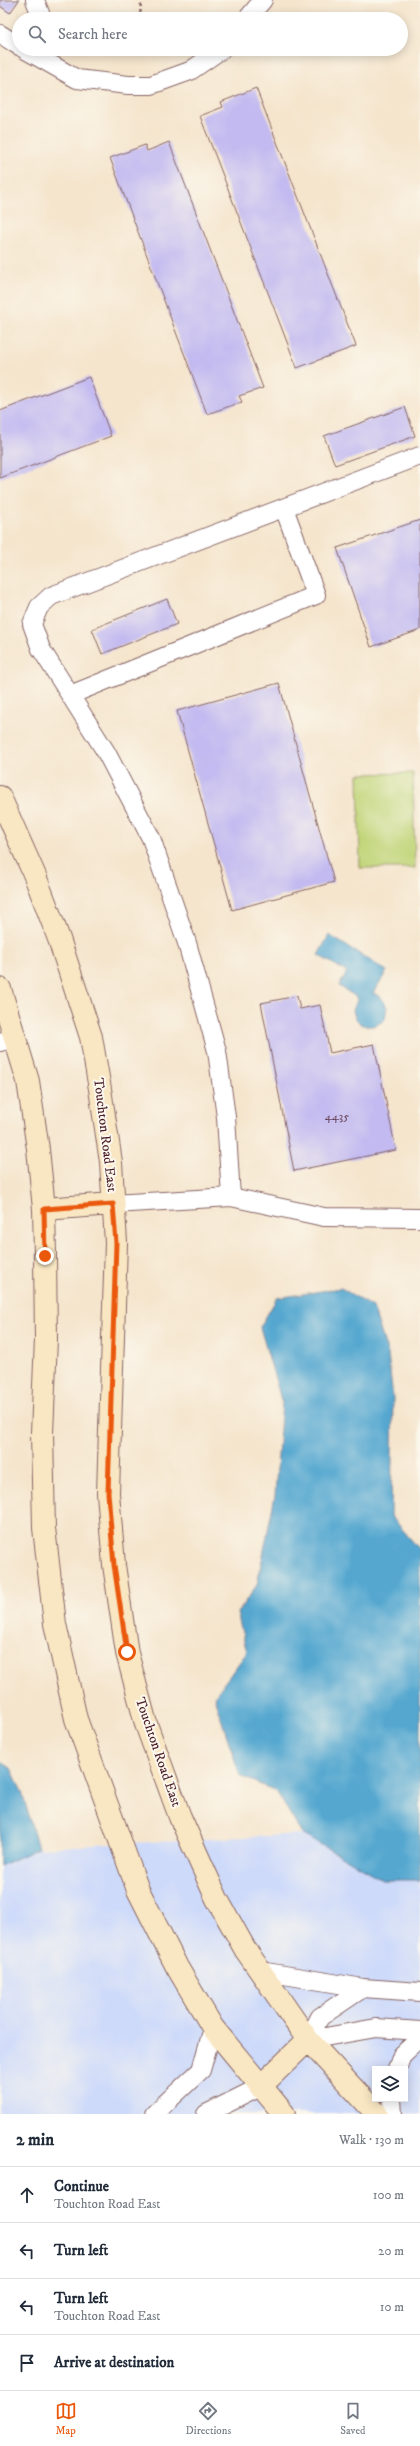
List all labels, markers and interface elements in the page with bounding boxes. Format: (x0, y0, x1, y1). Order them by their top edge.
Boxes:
search box (12, 12, 408, 56)
icon: search (26, 23, 48, 45)
text: Search here (58, 25, 127, 44)
street label: Touchton Road East (89, 1077, 121, 1193)
house number: 4435 (325, 1109, 349, 1124)
route end (36, 1247, 54, 1265)
route start (118, 1643, 136, 1661)
street label: Touchton Road East (131, 1695, 185, 1810)
map controls (372, 2066, 408, 2102)
button: layers (372, 2066, 408, 2102)
text: 2 min (16, 2129, 54, 2151)
text: Walk · 130 m (339, 2132, 404, 2148)
text: Continue (54, 2177, 109, 2196)
icon: ahead (16, 2184, 38, 2206)
text: 100 m (373, 2187, 404, 2203)
text: Touchton Road East (54, 2196, 160, 2212)
icon: left (16, 2240, 38, 2262)
text: Turn left (54, 2241, 108, 2260)
text: 20 m (378, 2243, 404, 2259)
text: Turn left (54, 2289, 108, 2308)
icon: left (16, 2296, 38, 2318)
text: 10 m (380, 2299, 404, 2315)
text: Touchton Road East (54, 2308, 160, 2324)
icon: arrive (16, 2352, 38, 2374)
text: Arrive at destination (54, 2353, 174, 2372)
tab: Map (55, 2400, 77, 2438)
tab: Directions (186, 2400, 231, 2438)
tab: Saved (340, 2400, 365, 2438)

